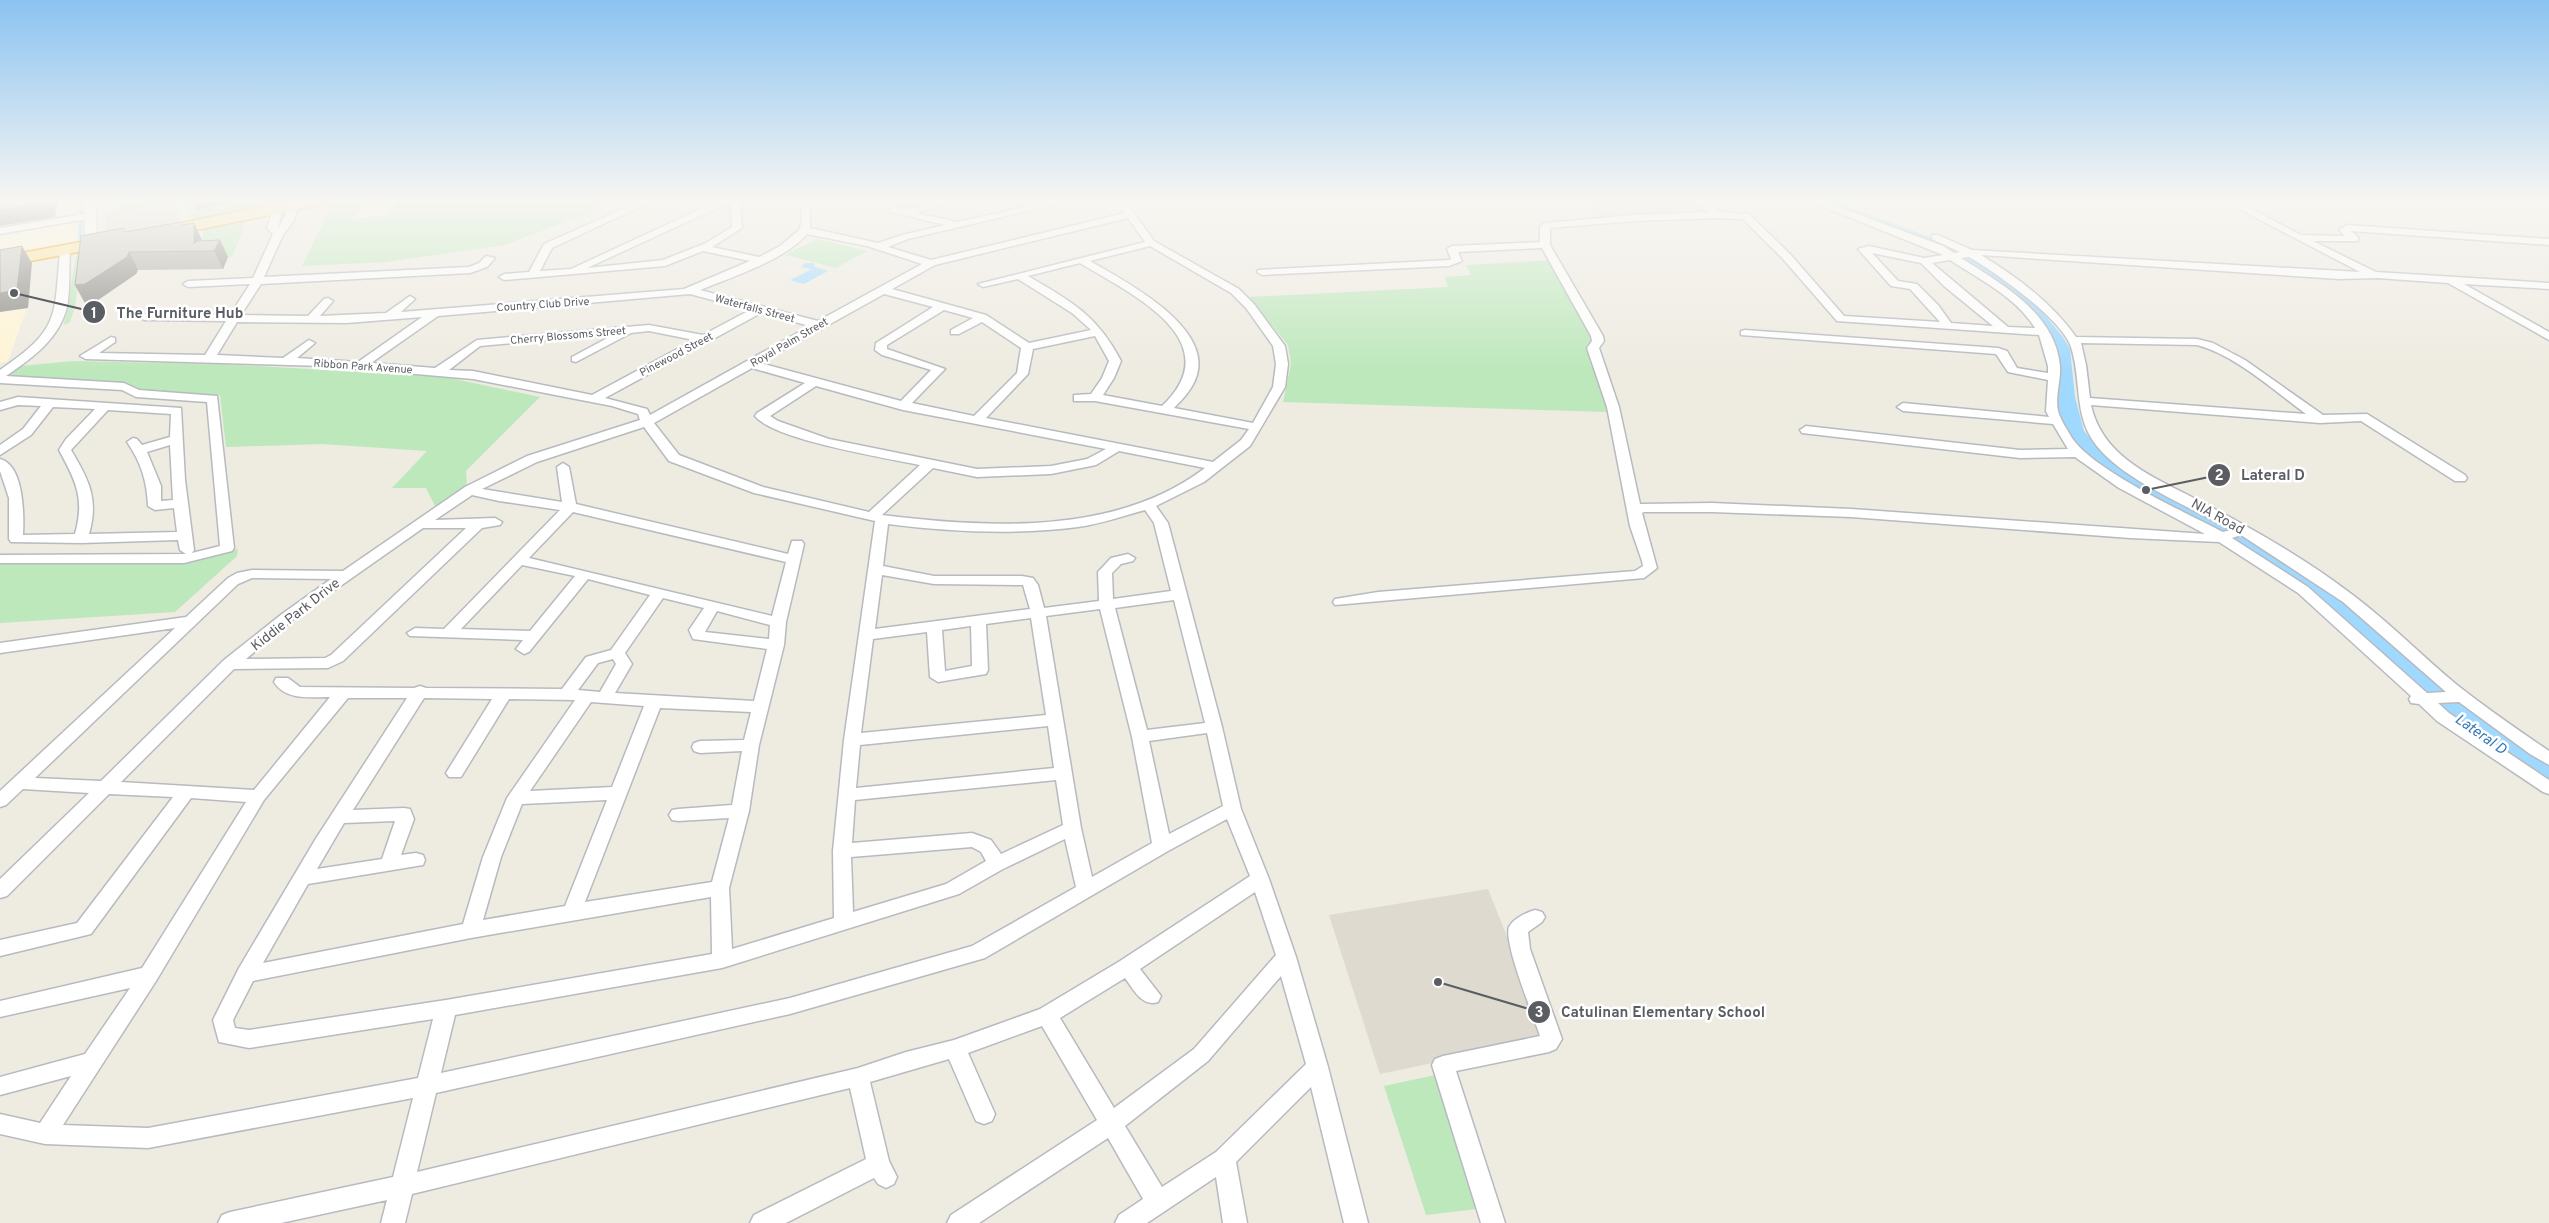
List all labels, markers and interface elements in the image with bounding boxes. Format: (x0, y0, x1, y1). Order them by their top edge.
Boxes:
street label: Waterfalls Street (713, 292, 796, 326)
street label: Country Club Drive (496, 295, 590, 315)
callout: The Furniture Hub (81, 297, 253, 327)
text: 1 (91, 305, 97, 324)
text: The Furniture Hub (117, 305, 243, 324)
street label: Royal Palm Street (748, 315, 831, 371)
street label: Cherry Blossoms Street (510, 324, 627, 348)
street label: Pinewood Street (637, 330, 716, 380)
street label: Ribbon Park Avenue (313, 357, 413, 377)
callout: Lateral D (2206, 460, 2315, 490)
text: 2 (2214, 467, 2224, 486)
text: Lateral D (2241, 467, 2305, 486)
street label: NIA Road (2188, 496, 2247, 539)
street label: Kiddie Park Drive (248, 575, 344, 655)
water label: Lateral D (2451, 711, 2510, 760)
callout: Catulinan Elementary School (1526, 997, 1775, 1027)
text: 3 (1535, 1004, 1544, 1023)
text: Catulinan Elementary School (1561, 1004, 1765, 1023)

